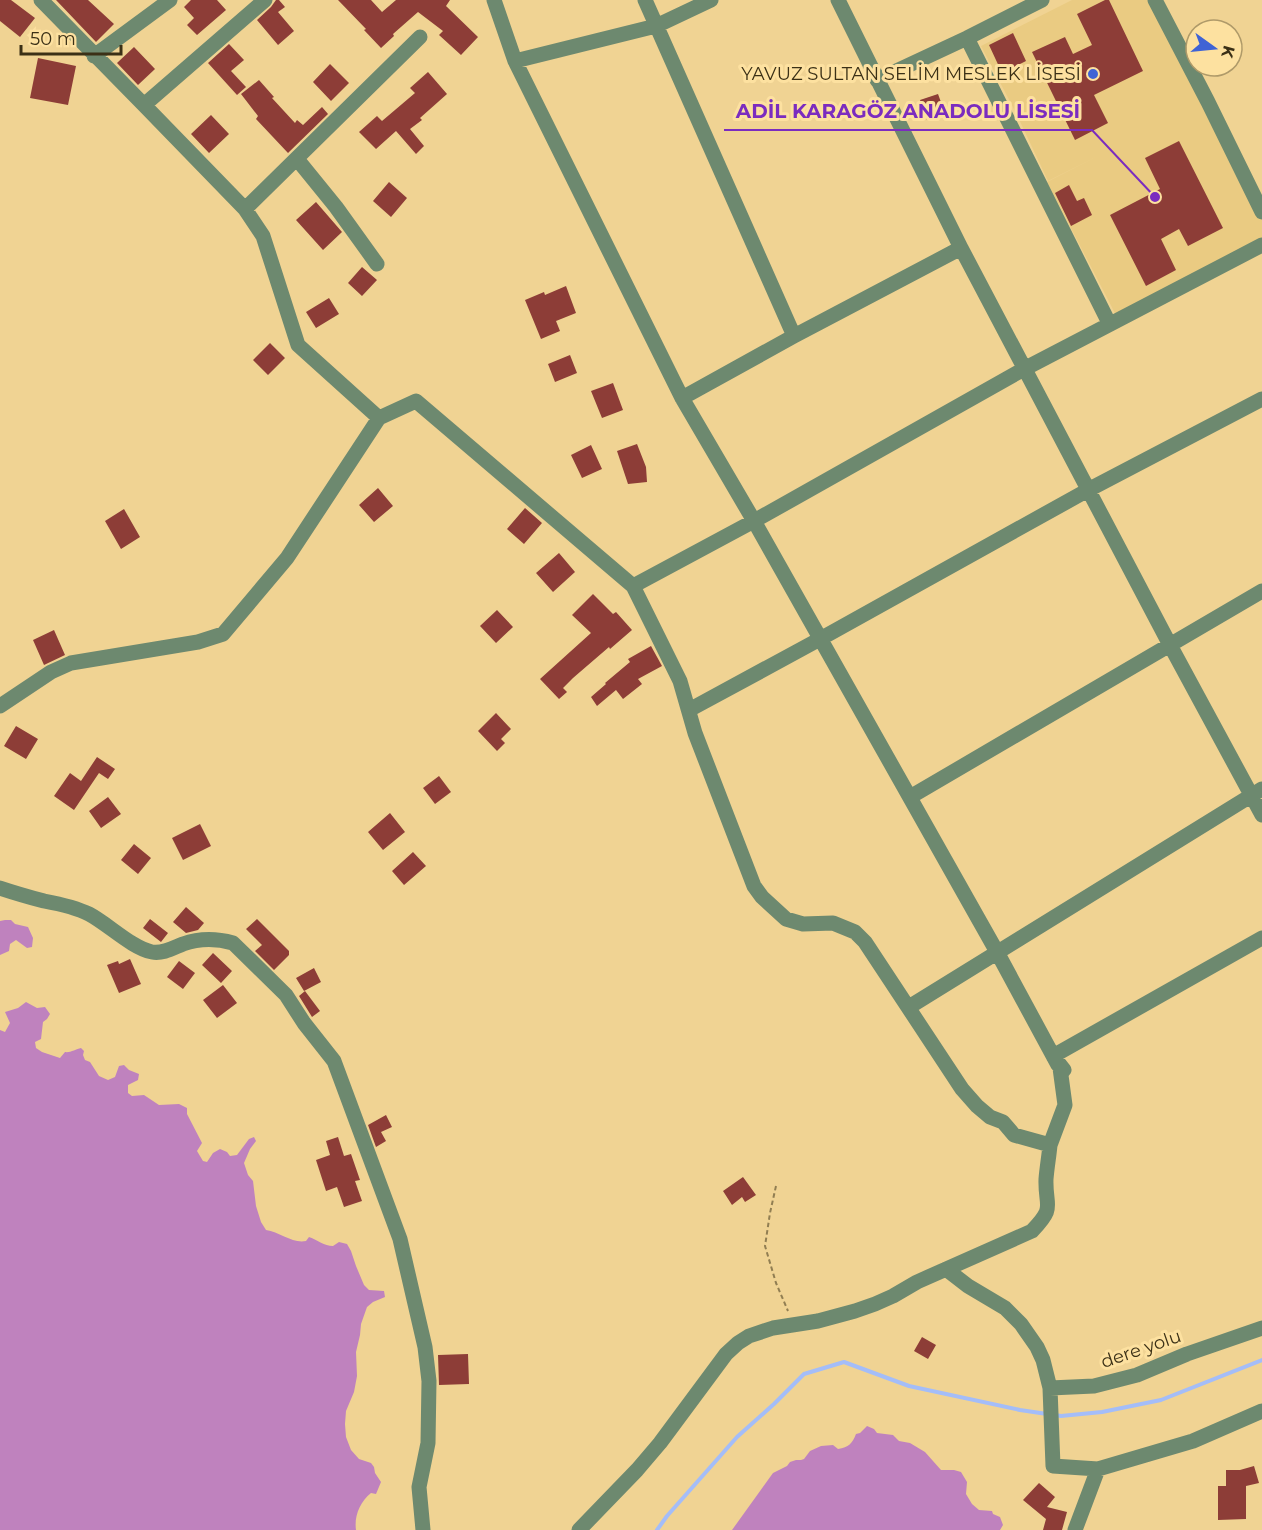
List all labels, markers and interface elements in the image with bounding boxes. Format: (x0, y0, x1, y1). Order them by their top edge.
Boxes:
scale bar (21, 18, 122, 56)
north arrow (1184, 18, 1244, 78)
text: 50 m (30, 28, 76, 50)
text: K (1217, 44, 1239, 61)
place label: YAVUZ SULTAN SELİM MESLEK LİSESİ (741, 63, 1081, 85)
marker: YAVUZ SULTAN SELİM MESLEK LİSESİ (1086, 67, 1100, 81)
callout: ADİL KARAGÖZ ANADOLU LİSESİ (724, 92, 1092, 130)
text: ADİL KARAGÖZ ANADOLU LİSESİ (735, 99, 1080, 123)
street label: dere yolu (1098, 1325, 1184, 1373)

